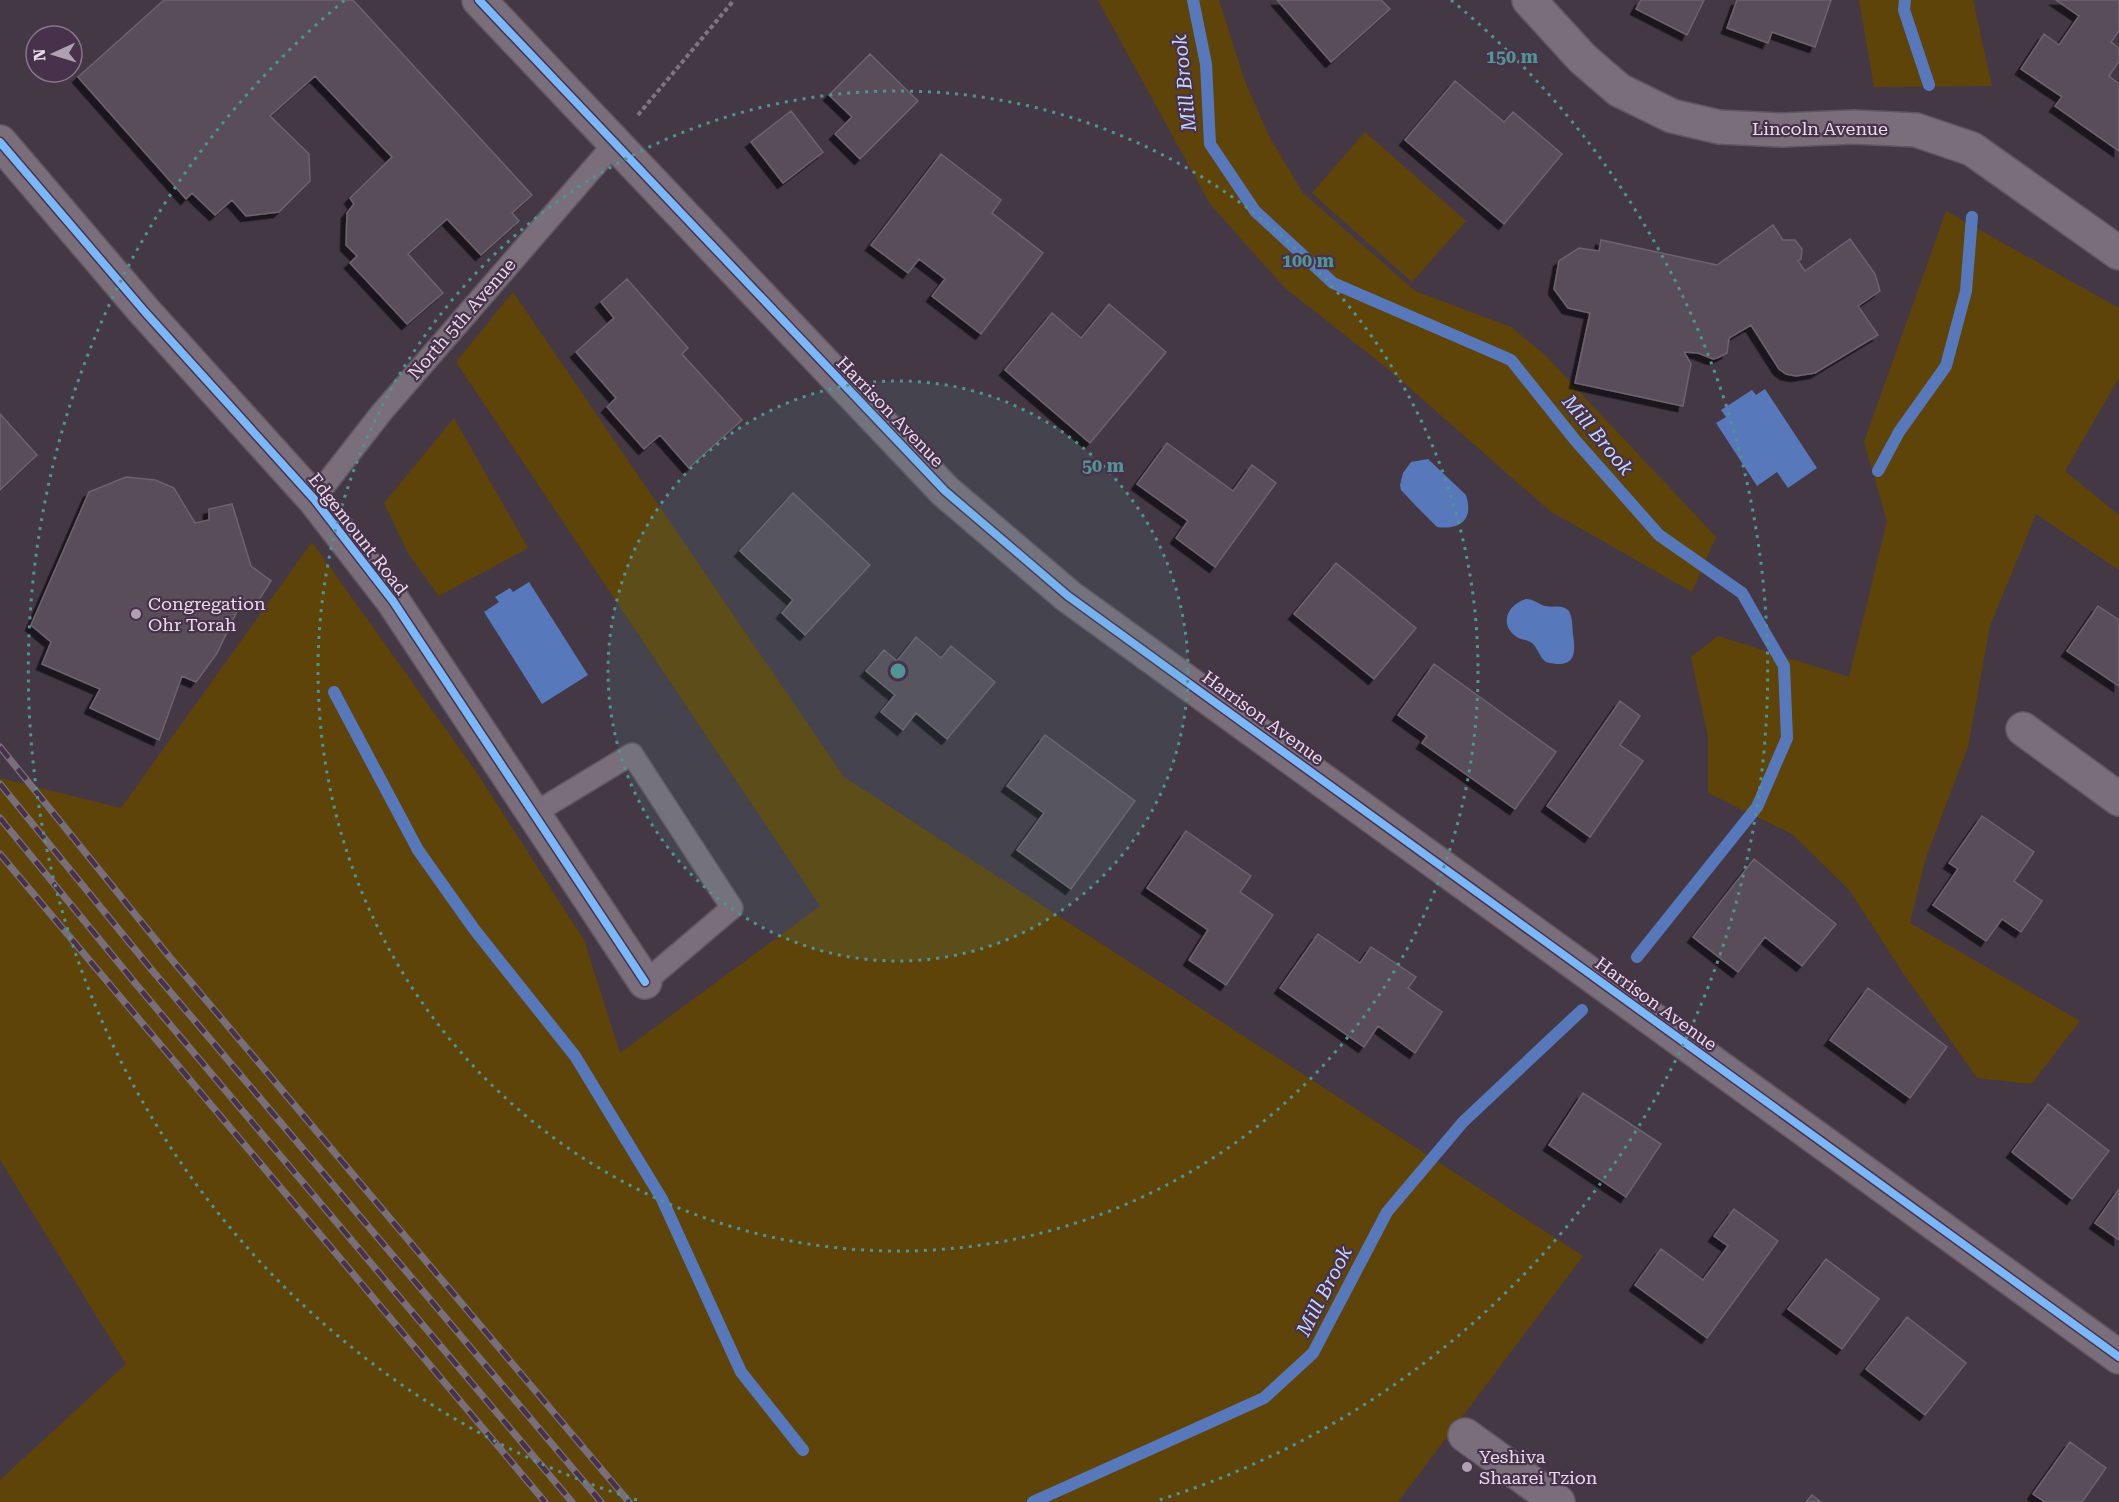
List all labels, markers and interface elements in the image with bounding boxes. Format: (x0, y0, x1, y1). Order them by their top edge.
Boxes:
north arrow (24, 24, 84, 84)
water label: Mill Brook (1167, 33, 1201, 134)
text: 150 m (1486, 46, 1539, 67)
text: N (30, 48, 49, 62)
street label: Lincoln Avenue (1752, 118, 1888, 139)
text: 100 m (1282, 250, 1335, 271)
street label: North 5th Avenue (403, 254, 520, 383)
street label: Harrison Avenue (832, 352, 948, 471)
water label: Mill Brook (1557, 389, 1639, 480)
text: 50 m (1082, 455, 1125, 476)
street label: Edgemount Road (304, 469, 413, 599)
place label: Congregation Ohr Torah (148, 593, 266, 635)
marker: Congregation Ohr Torah (129, 607, 143, 621)
centre of rings (888, 661, 908, 681)
street label: Harrison Avenue (1198, 666, 1328, 769)
street label: Harrison Avenue (1591, 952, 1721, 1055)
water label: Mill Brook (1291, 1242, 1357, 1341)
place label: Yeshiva Shaarei Tzion (1479, 1446, 1598, 1488)
marker: Yeshiva Shaarei Tzion (1460, 1460, 1474, 1474)

